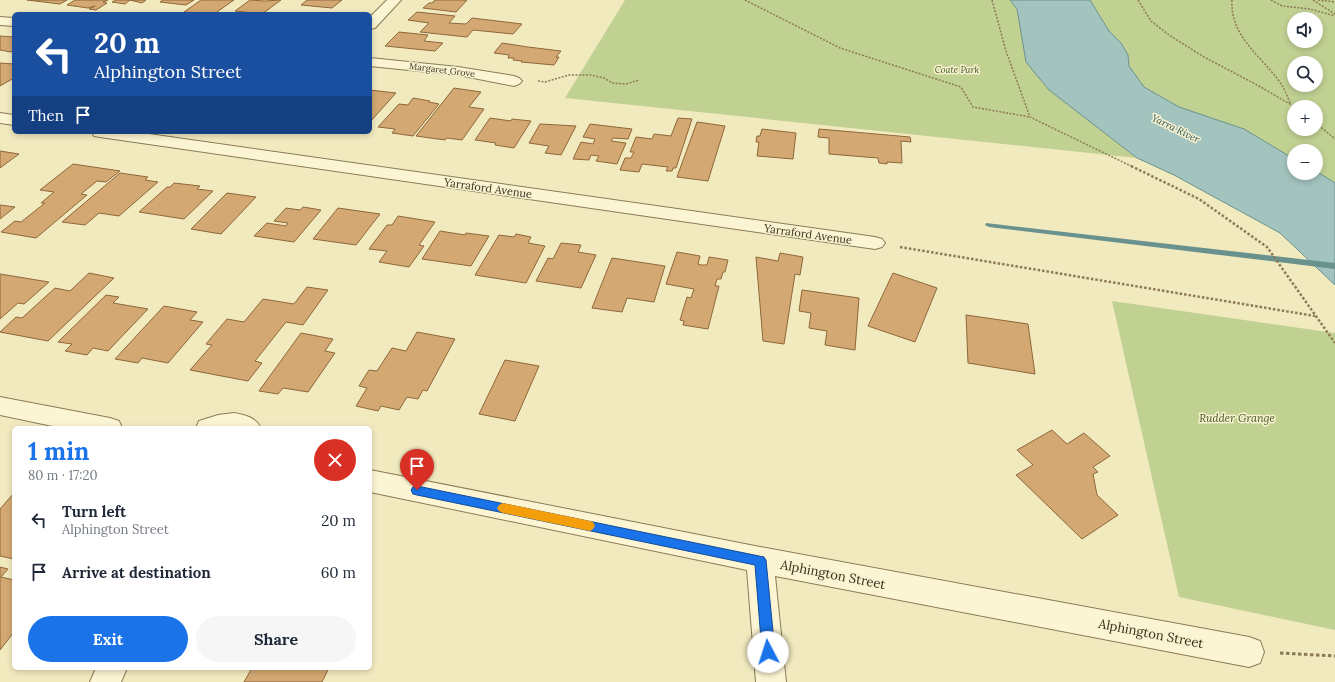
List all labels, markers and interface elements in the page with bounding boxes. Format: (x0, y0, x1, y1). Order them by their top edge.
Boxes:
map controls (1287, 12, 1323, 180)
button: sound (1287, 12, 1323, 48)
text: 20 m (94, 25, 160, 61)
icon: left (28, 28, 80, 80)
button: search (1287, 56, 1323, 92)
text: Alphington Street (94, 60, 242, 83)
street label: Margaret Grove (409, 60, 476, 79)
park label: Coate Park (935, 64, 980, 75)
button: + (1287, 100, 1323, 136)
icon: arrive (72, 104, 94, 126)
text: Then (28, 106, 64, 125)
water label: Yarra River (1149, 111, 1202, 146)
button: − (1287, 144, 1323, 180)
street label: Yarraford Avenue (442, 175, 533, 201)
street label: Yarraford Avenue (762, 221, 853, 247)
park label: Rudder Grange (1199, 411, 1275, 425)
text: 1 min (28, 436, 89, 467)
button: close (314, 439, 356, 481)
pin (400, 449, 434, 490)
icon: arrive (406, 455, 428, 477)
text: 80 m · 17:20 (28, 467, 98, 484)
text: Turn left (62, 502, 126, 521)
icon: left (28, 509, 50, 531)
text: 20 m (321, 511, 356, 530)
text: Alphington Street (62, 521, 169, 538)
street label: Alphington Street (778, 556, 887, 593)
icon: arrive (28, 561, 50, 583)
text: Arrive at destination (62, 563, 211, 582)
text: 60 m (321, 563, 356, 582)
street label: Alphington Street (1096, 615, 1205, 652)
button: Exit (28, 616, 188, 662)
button: Share (196, 616, 356, 662)
position arrow (747, 631, 789, 673)

